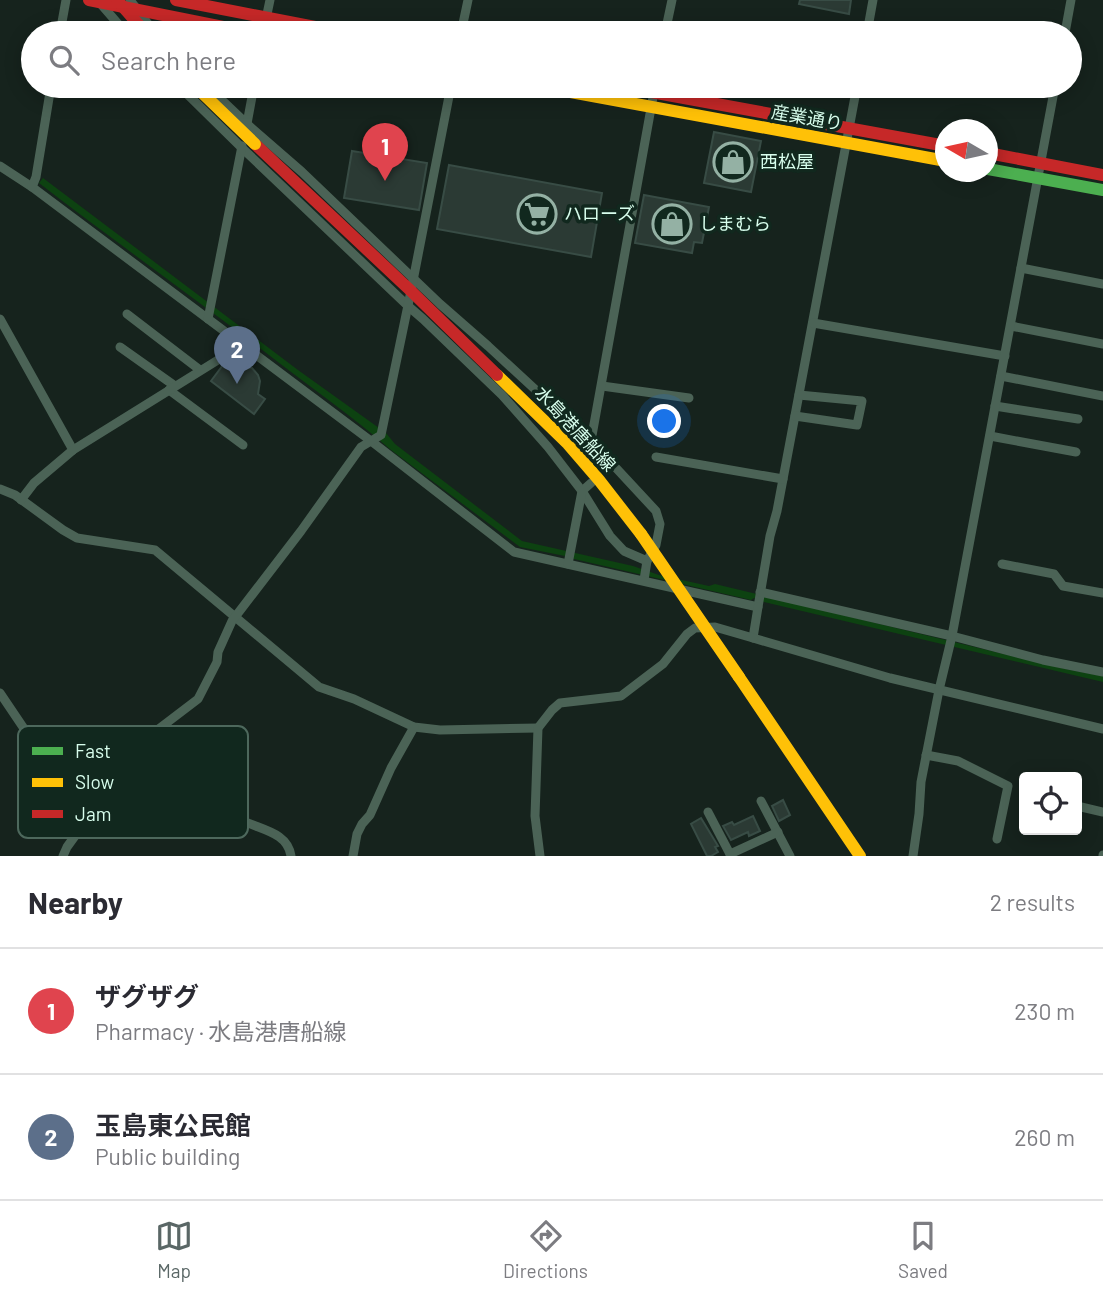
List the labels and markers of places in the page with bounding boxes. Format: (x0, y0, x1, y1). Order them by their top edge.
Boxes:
pin: 1 (362, 123, 408, 181)
shop icon: 西松屋 (712, 141, 754, 183)
place label: 西松屋 (760, 150, 814, 172)
supermarket icon: ハローズ (516, 193, 558, 235)
place label: ハローズ (564, 202, 635, 224)
shop icon: しまむら (651, 203, 693, 245)
place label: しまむら (699, 212, 771, 234)
pin: 2 (214, 326, 260, 384)

